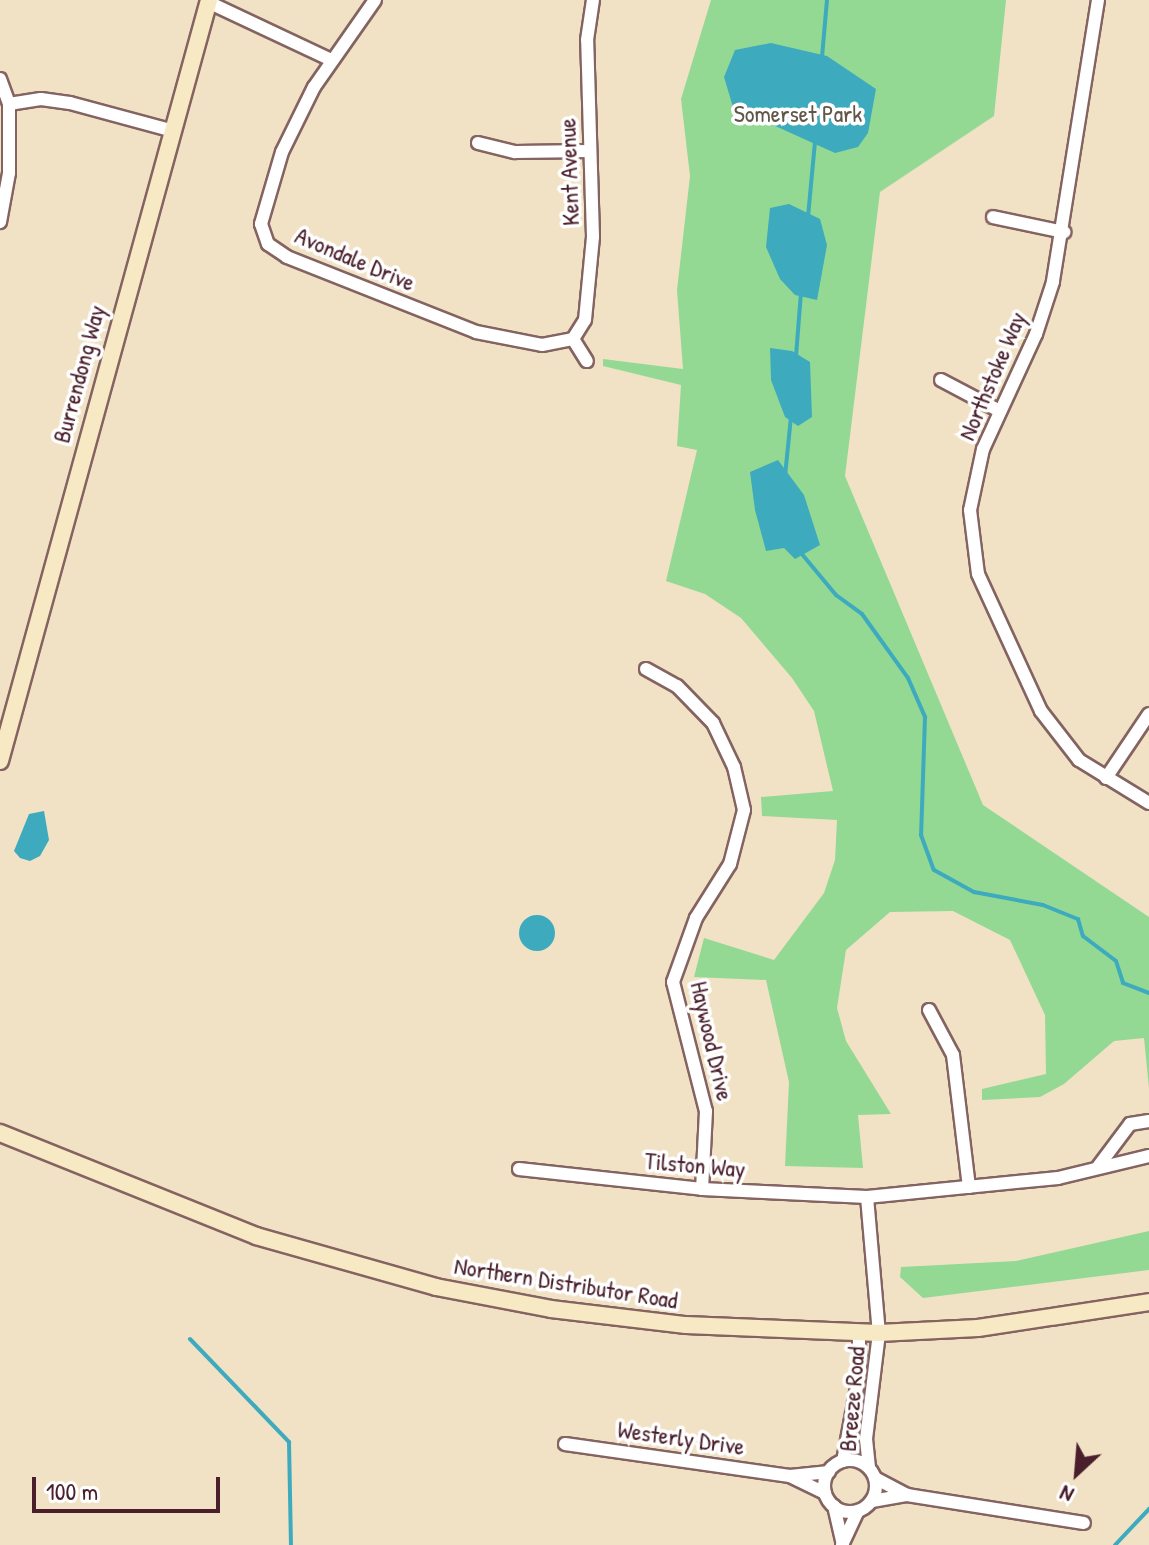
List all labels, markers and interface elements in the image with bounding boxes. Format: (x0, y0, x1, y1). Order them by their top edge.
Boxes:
park label: Somerset Park (734, 100, 862, 128)
street label: Kent Avenue (553, 118, 585, 226)
street label: Avondale Drive (291, 221, 419, 297)
street label: Burrendong Way (47, 302, 111, 446)
street label: Northstoke Way (952, 308, 1032, 444)
street label: Haywood Drive (684, 979, 740, 1103)
street label: Tilston Way (644, 1146, 746, 1184)
street label: Northern Distributor Road (452, 1251, 680, 1315)
street label: Breeze Road (833, 1345, 871, 1453)
street label: Westerly Drive (616, 1415, 746, 1461)
north arrow (1037, 1433, 1117, 1513)
scale bar (36, 1461, 224, 1511)
text: 100 m (46, 1475, 98, 1507)
text: N (1055, 1479, 1078, 1511)

